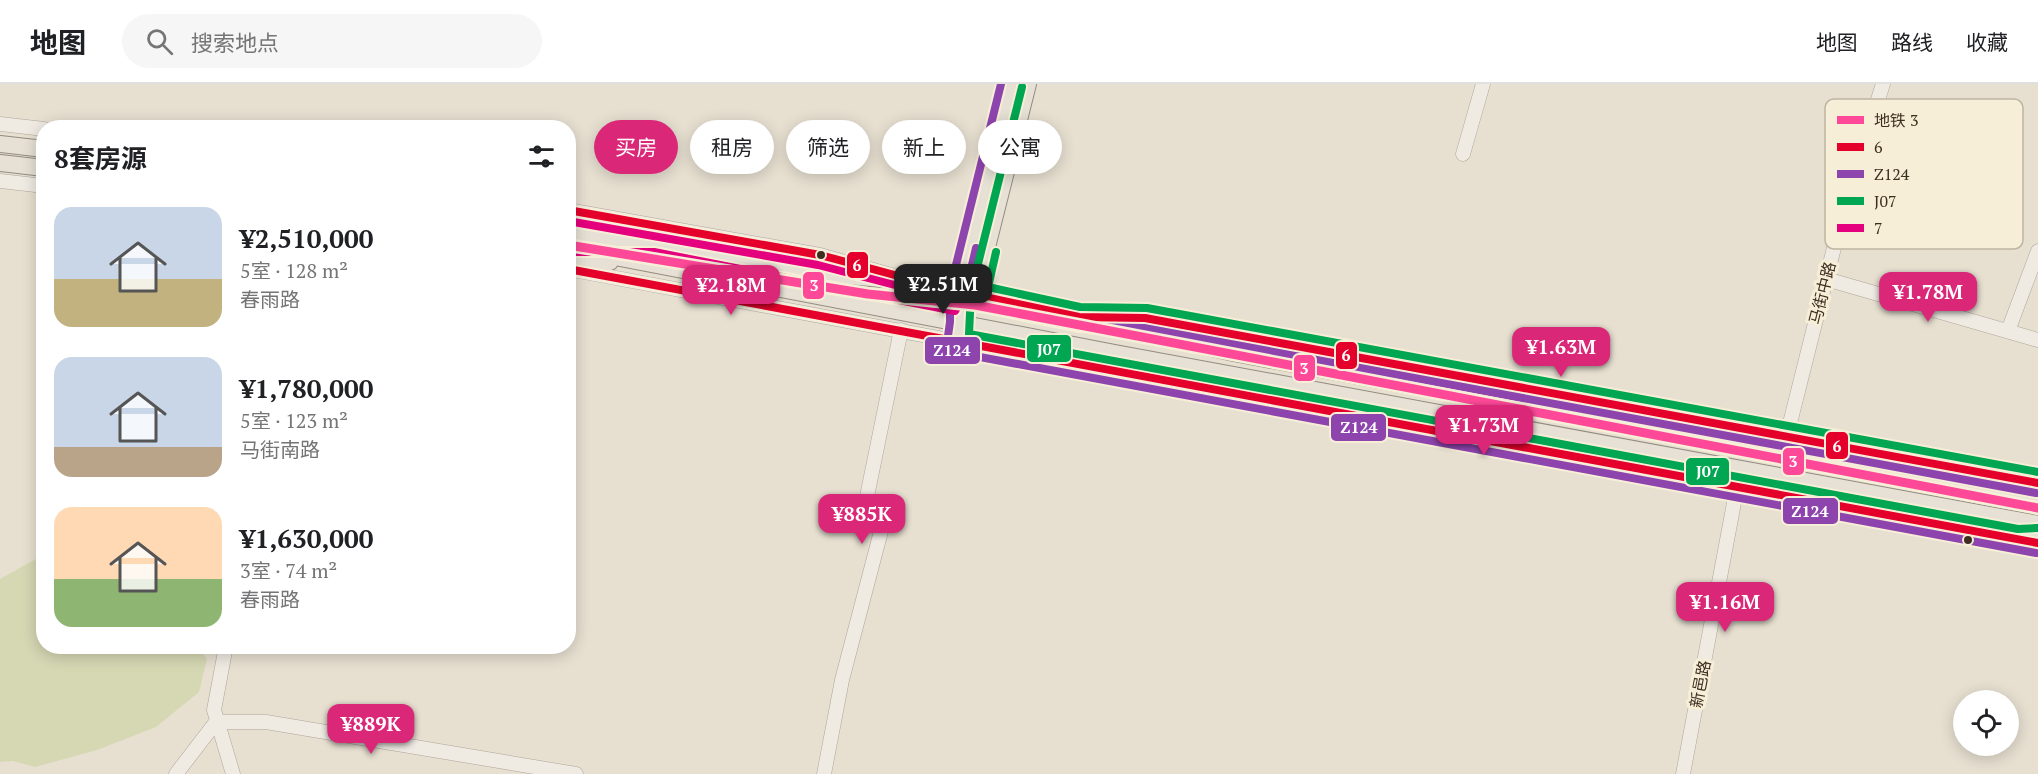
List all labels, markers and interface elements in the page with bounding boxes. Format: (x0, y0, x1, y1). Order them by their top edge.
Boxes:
search box (122, 14, 542, 68)
text: 地图 (30, 24, 86, 61)
icon: search (143, 25, 176, 58)
text: 搜索地点 (191, 28, 279, 57)
text: 地图 (1816, 28, 1858, 56)
text: 路线 (1891, 28, 1933, 56)
text: 收藏 (1966, 28, 2008, 56)
legend (1825, 99, 2023, 249)
text: 地铁 3 (1874, 109, 1918, 131)
chip: 买房 (594, 120, 678, 174)
chip: 租房 (690, 120, 774, 174)
chip: 筛选 (786, 120, 870, 174)
chip: 新上 (882, 120, 966, 174)
chip: 公寓 (978, 120, 1062, 174)
text: 6 (1874, 136, 1883, 158)
icon: filters (525, 140, 558, 173)
text: 8套房源 (54, 141, 147, 175)
text: Z124 (1874, 163, 1910, 185)
text: J07 (1874, 190, 1897, 212)
text: 7 (1874, 217, 1883, 239)
text: ¥2,510,000 (240, 221, 373, 255)
icon: home (102, 231, 174, 303)
unlabelled marker (815, 249, 827, 261)
line badge: 6 (846, 251, 869, 279)
text: 6 (852, 254, 862, 276)
text: 5室 · 128 m² (240, 257, 348, 284)
street label: 马街中路 (1804, 259, 1840, 327)
pin: ¥2.51M (894, 264, 992, 315)
pin: ¥2.18M (682, 265, 780, 316)
text: ¥2.51M (908, 270, 978, 297)
text: ¥2.18M (696, 271, 766, 298)
line badge: 3 (802, 271, 825, 300)
pin: ¥1.78M (1879, 272, 1977, 323)
text: 3 (809, 274, 819, 296)
text: ¥1.78M (1893, 278, 1963, 305)
text: 春雨路 (240, 286, 300, 313)
pin: ¥1.63M (1512, 327, 1610, 378)
text: ¥1.63M (1526, 333, 1596, 360)
line badge: J07 (1026, 334, 1072, 363)
line badge: Z124 (924, 336, 981, 365)
text: J07 (1037, 338, 1061, 360)
text: Z124 (933, 339, 971, 361)
line badge: 6 (1335, 341, 1358, 370)
text: 6 (1341, 344, 1351, 366)
line badge: 3 (1293, 354, 1316, 382)
text: 3 (1299, 357, 1309, 379)
text: ¥1,780,000 (240, 371, 373, 405)
icon: home (102, 381, 174, 453)
pin: ¥1.73M (1435, 405, 1533, 456)
text: 5室 · 123 m² (240, 407, 348, 434)
text: ¥1.73M (1449, 411, 1519, 438)
line badge: Z124 (1330, 413, 1387, 442)
text: Z124 (1340, 416, 1378, 438)
line badge: 6 (1825, 431, 1849, 460)
text: 6 (1832, 435, 1842, 457)
text: 马街南路 (240, 436, 320, 463)
line badge: 3 (1782, 447, 1805, 476)
text: 3 (1788, 450, 1798, 472)
line badge: J07 (1685, 457, 1730, 486)
text: J07 (1696, 460, 1720, 482)
pin: ¥885K (820, 494, 904, 545)
line badge: Z124 (1782, 497, 1839, 525)
text: ¥885K (832, 500, 892, 527)
text: Z124 (1791, 500, 1829, 522)
text: ¥1,630,000 (240, 521, 373, 555)
icon: home (102, 531, 174, 603)
unlabelled marker (1962, 534, 1974, 546)
text: 3室 · 74 m² (240, 557, 337, 584)
pin: ¥1.16M (1676, 582, 1774, 633)
text: 春雨路 (240, 586, 300, 613)
text: ¥1.16M (1690, 588, 1760, 615)
street label: 新邑路 (1685, 658, 1715, 710)
map controls (1953, 690, 2019, 756)
button: locate (1953, 690, 2019, 756)
pin: ¥889K (329, 704, 413, 755)
text: ¥889K (341, 710, 401, 737)

